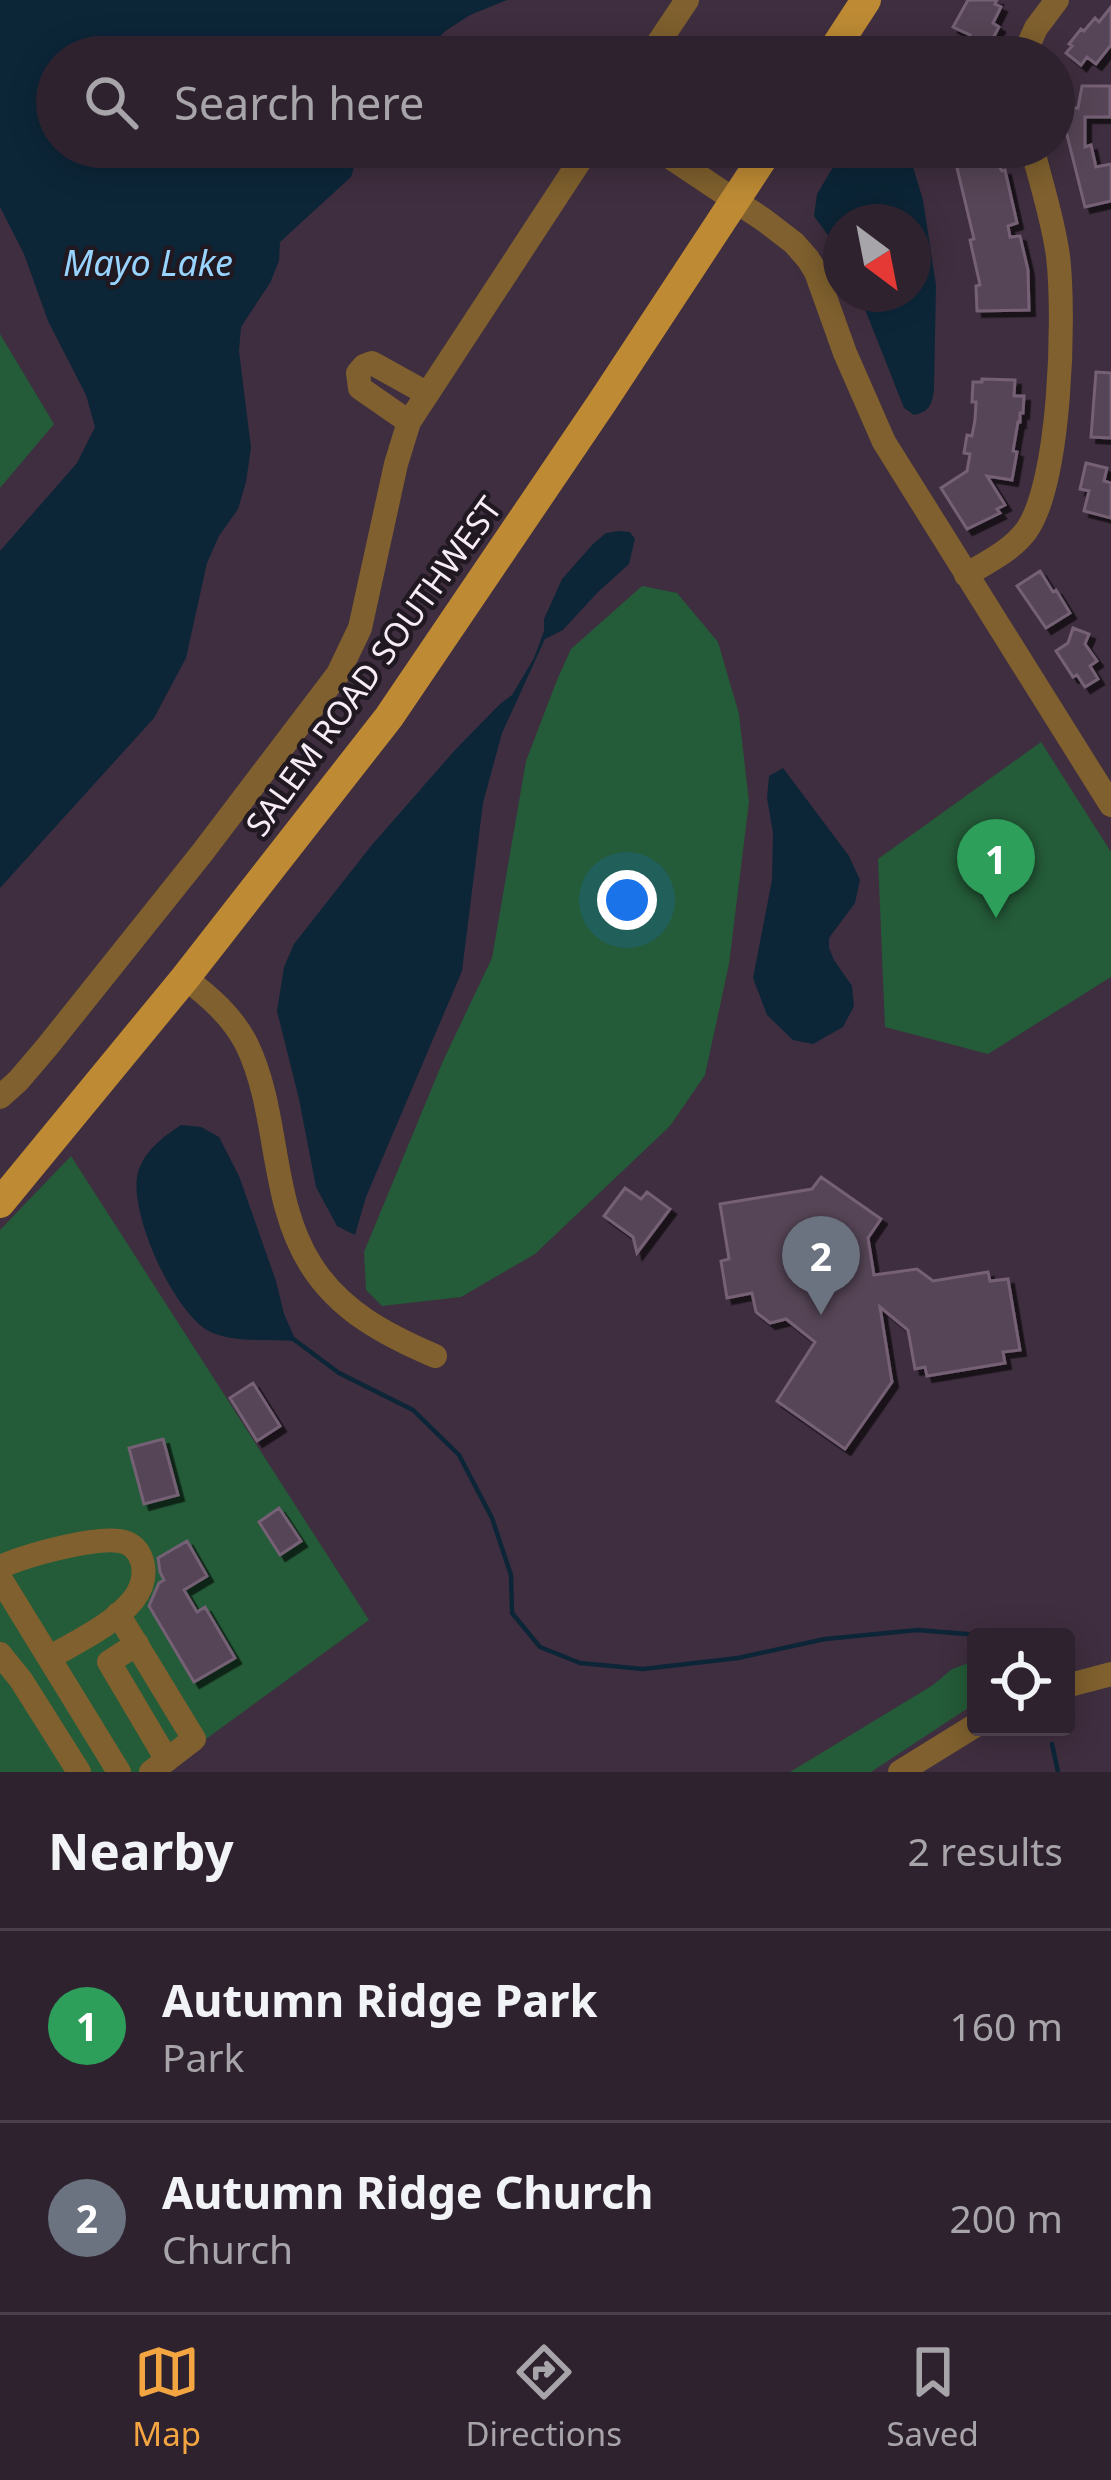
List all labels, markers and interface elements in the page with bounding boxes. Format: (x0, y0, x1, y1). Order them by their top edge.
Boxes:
search box (36, 36, 1075, 168)
icon: search (78, 69, 144, 135)
text: Search here (174, 72, 424, 133)
north arrow (823, 204, 931, 312)
water label: Mayo Lake (63, 238, 233, 287)
street label: SALEM ROAD SOUTHWEST (235, 487, 511, 845)
pin: 1 (957, 819, 1035, 918)
your location (597, 870, 657, 930)
pin: 2 (782, 1216, 860, 1315)
map controls (967, 1628, 1075, 1736)
button: locate (967, 1628, 1075, 1736)
text: Nearby (48, 1815, 234, 1885)
text: 2 results (908, 1824, 1063, 1877)
text: Autumn Ridge Park (162, 1969, 597, 2030)
text: 1 (76, 1999, 98, 2052)
text: 160 m (949, 1999, 1063, 2052)
text: Park (162, 2030, 244, 2083)
text: Autumn Ridge Church (162, 2161, 654, 2222)
text: 2 (76, 2191, 98, 2244)
text: 200 m (949, 2191, 1063, 2244)
text: Church (162, 2222, 293, 2275)
tab: Map (132, 2339, 201, 2456)
tab: Directions (465, 2339, 622, 2456)
tab: Saved (886, 2339, 979, 2456)

